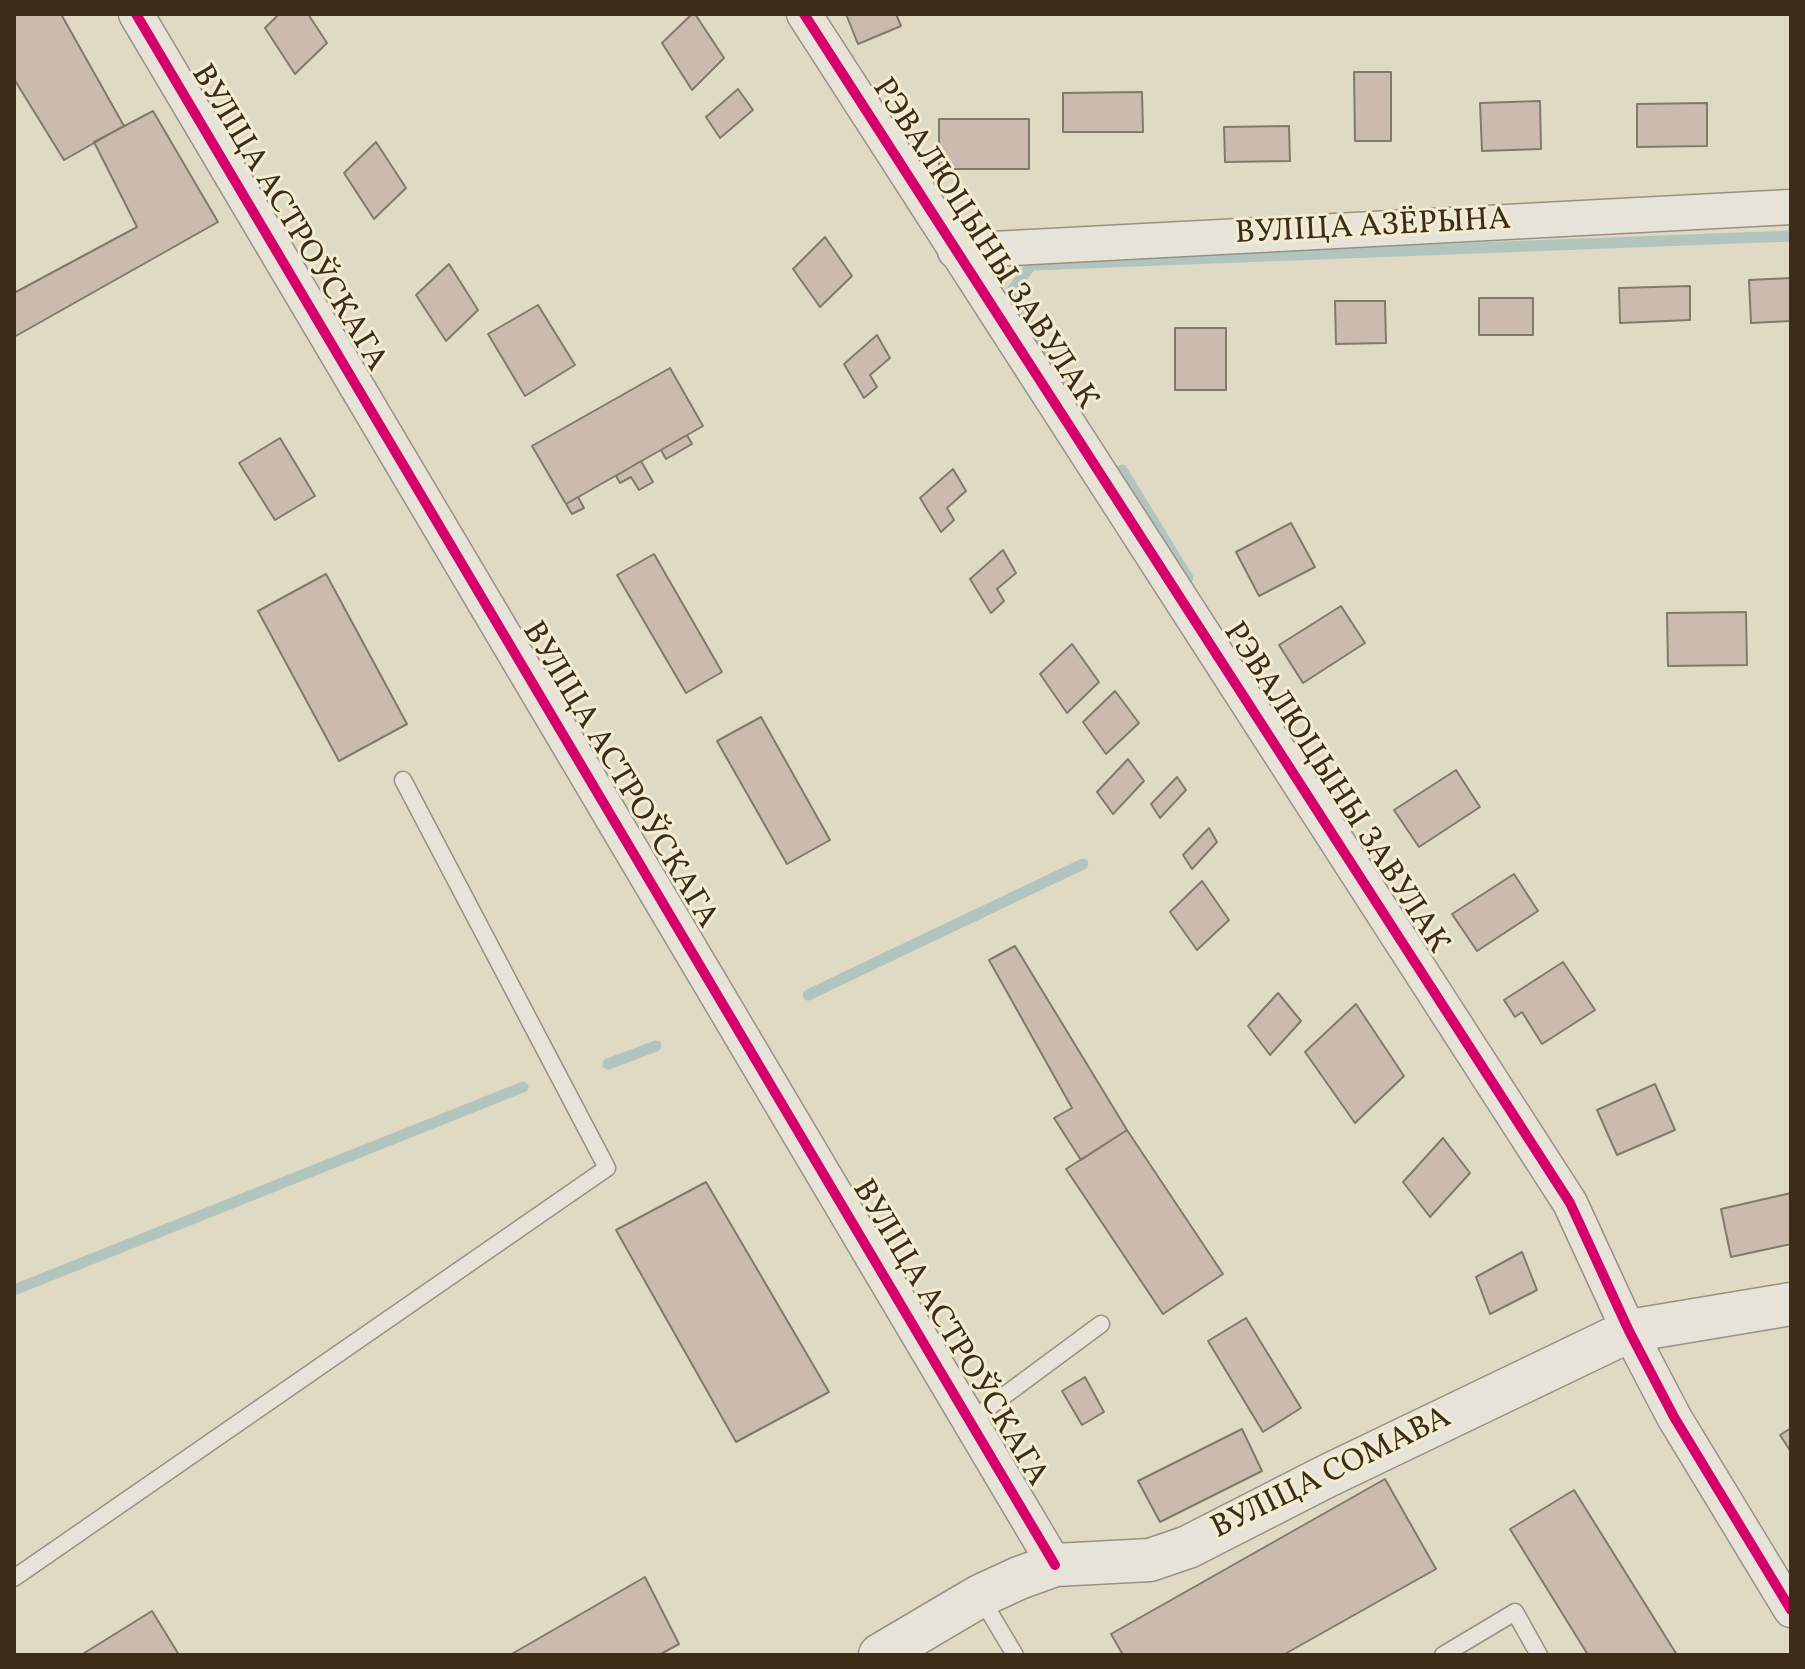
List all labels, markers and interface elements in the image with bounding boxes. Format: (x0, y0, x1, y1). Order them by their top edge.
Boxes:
street label: ВУЛІЦА АСТРОЎСКАГА (180, 59, 394, 379)
street label: РЭВАЛЮЦЫНЫ ЗАВУЛАК (862, 72, 1104, 418)
street label: ВУЛІЦА АЗЁРЫНА (1234, 203, 1512, 255)
street label: ВУЛІЦА АСТРОЎСКАГА (511, 616, 725, 936)
street label: РЭВАЛЮЦЫНЫ ЗАВУЛАК (1213, 616, 1455, 962)
street label: ВУЛІЦА АСТРОЎСКАГА (841, 1174, 1055, 1494)
street label: ВУЛІЦА СОМАВА (1206, 1400, 1458, 1550)

